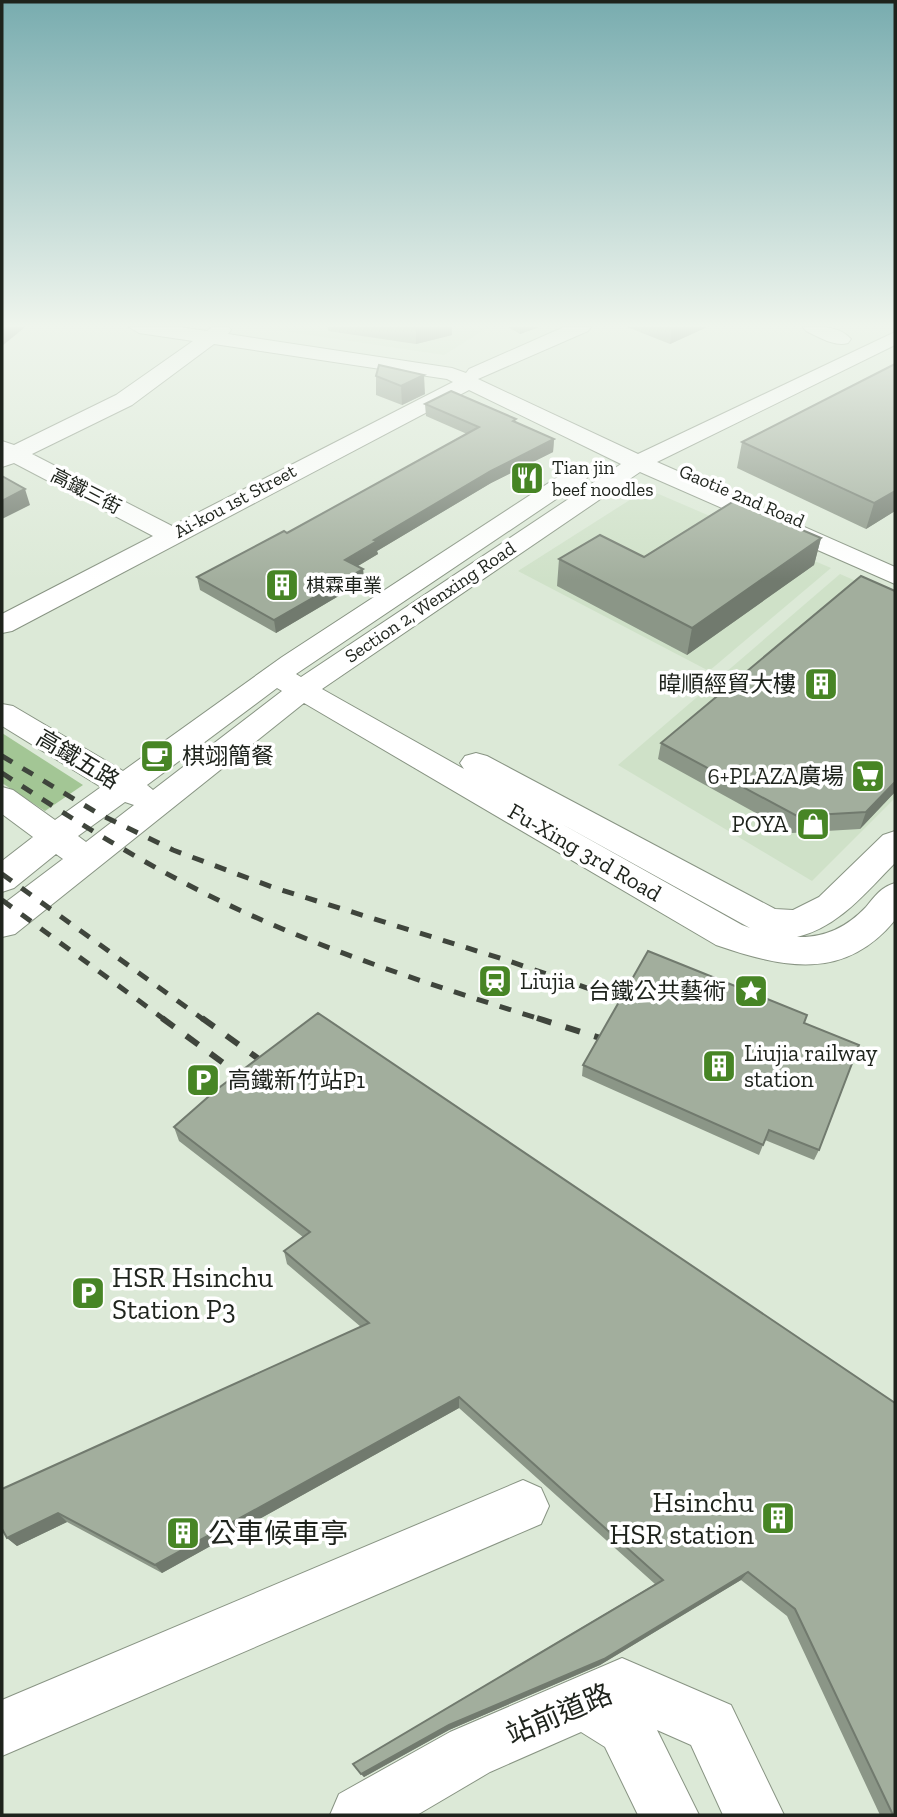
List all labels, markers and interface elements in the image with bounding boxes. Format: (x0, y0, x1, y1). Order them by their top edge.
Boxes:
place label: Tian jin beef noodles (551, 456, 654, 501)
street label: Ai-kou 1st Street (170, 459, 300, 543)
restaurant icon: Tian jin beef noodles (508, 459, 546, 497)
street label: Gaotie 2nd Road (676, 459, 809, 533)
street label: 高鐵三街 (47, 463, 125, 519)
street label: Section 2, Wenxing Road (340, 536, 520, 668)
building icon: 棋霖車業 (263, 566, 301, 604)
place label: 棋霖車業 (306, 574, 382, 597)
building icon: 暐順經貿大樓 (802, 665, 840, 703)
place label: 暐順經貿大樓 (658, 670, 796, 698)
street label: 高鐵五路 (31, 723, 125, 795)
cafe icon: 棋翊簡餐 (138, 737, 176, 775)
place label: 棋翊簡餐 (182, 742, 274, 770)
supermarket icon: 6+PLAZA廣場 (849, 757, 887, 795)
place label: 6+PLAZA廣場 (707, 762, 844, 790)
street label: Fu-Xing 3rd Road (503, 797, 667, 907)
shop icon: POYA (794, 805, 832, 843)
place label: POYA (732, 810, 789, 838)
station icon: Liujia (476, 962, 514, 1000)
place label: Liujia (520, 967, 575, 995)
place icon: 台鐵公共藝術 (732, 972, 770, 1010)
place label: 台鐵公共藝術 (588, 977, 726, 1005)
place label: Liujia railway station (744, 1039, 878, 1093)
building icon: Liujia railway station (700, 1047, 738, 1085)
parking icon: 高鐵新竹站P1 (184, 1061, 222, 1099)
place label: 高鐵新竹站P1 (228, 1066, 365, 1094)
place label: HSR Hsinchu Station P3 (112, 1261, 273, 1326)
parking icon: HSR Hsinchu Station P3 (69, 1274, 107, 1312)
place label: Hsinchu HSR station (609, 1486, 754, 1551)
building icon: Hsinchu HSR station (759, 1499, 797, 1537)
building icon: 公車候車亭 (164, 1514, 202, 1552)
place label: 公車候車亭 (208, 1517, 348, 1550)
street label: 站前道路 (501, 1677, 617, 1751)

